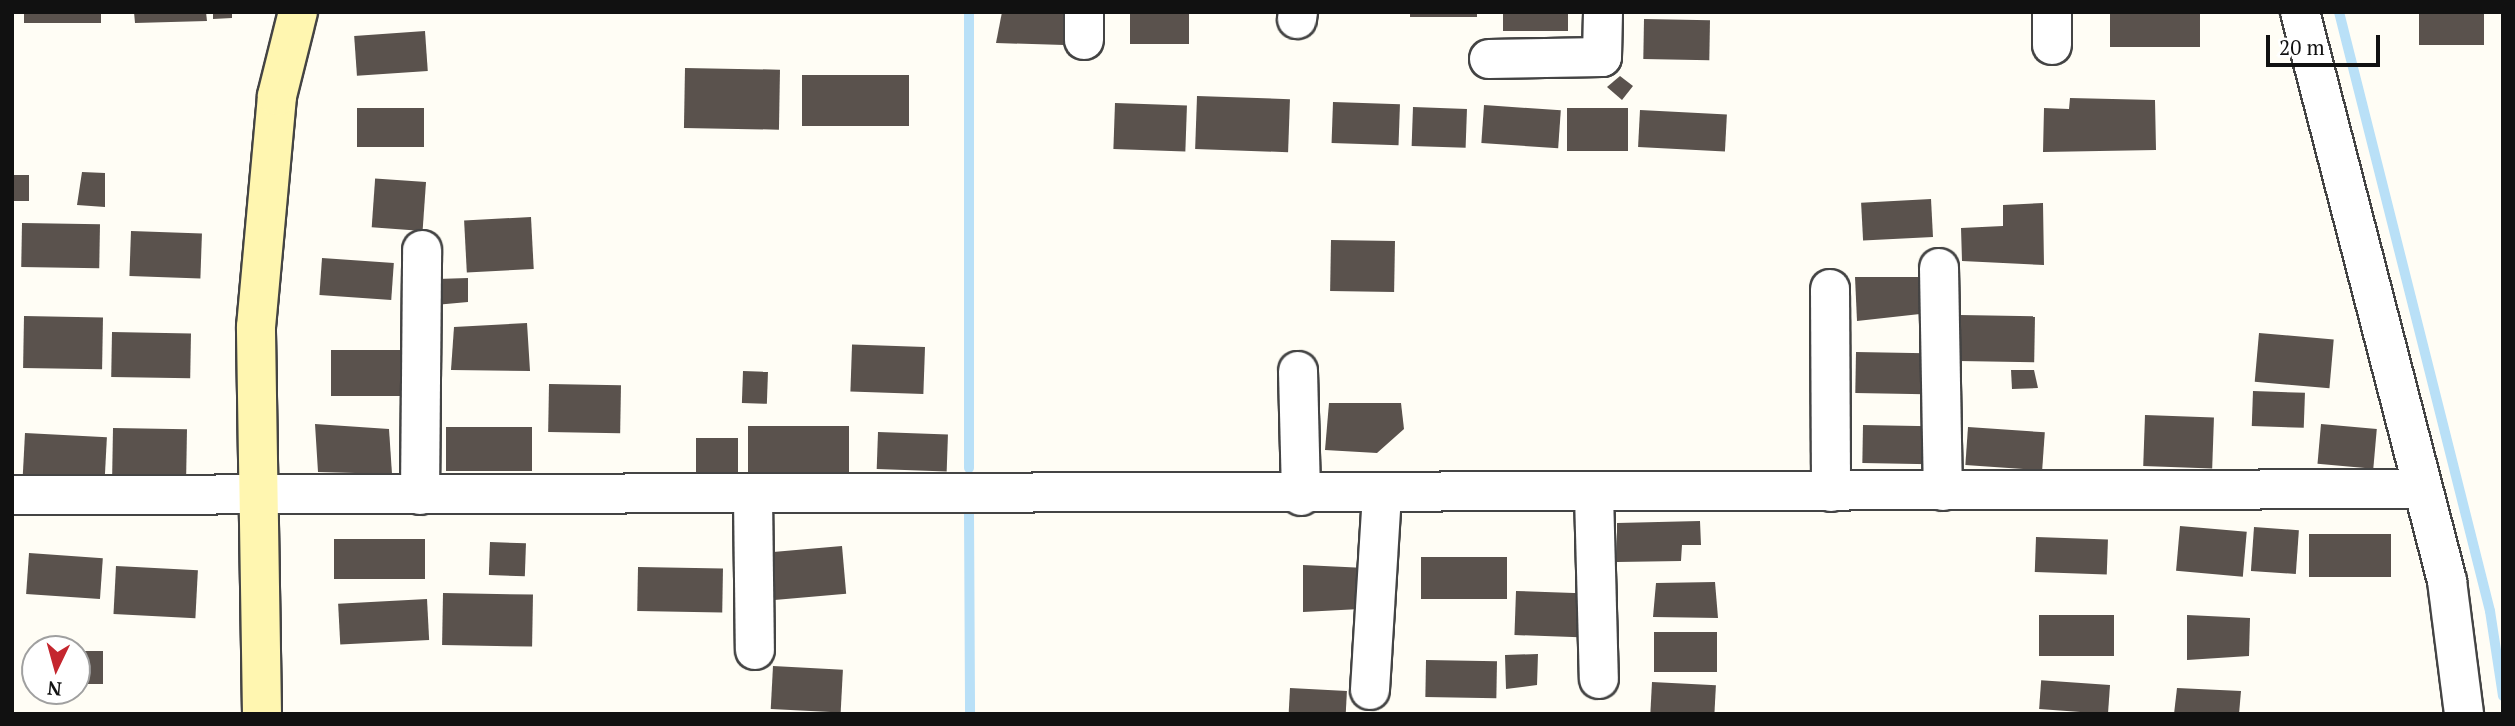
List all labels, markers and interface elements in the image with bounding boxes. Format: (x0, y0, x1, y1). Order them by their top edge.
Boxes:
scale bar (2270, 21, 2384, 65)
text: 20 m (2279, 33, 2325, 61)
north arrow (21, 635, 91, 705)
text: N (46, 676, 63, 703)

